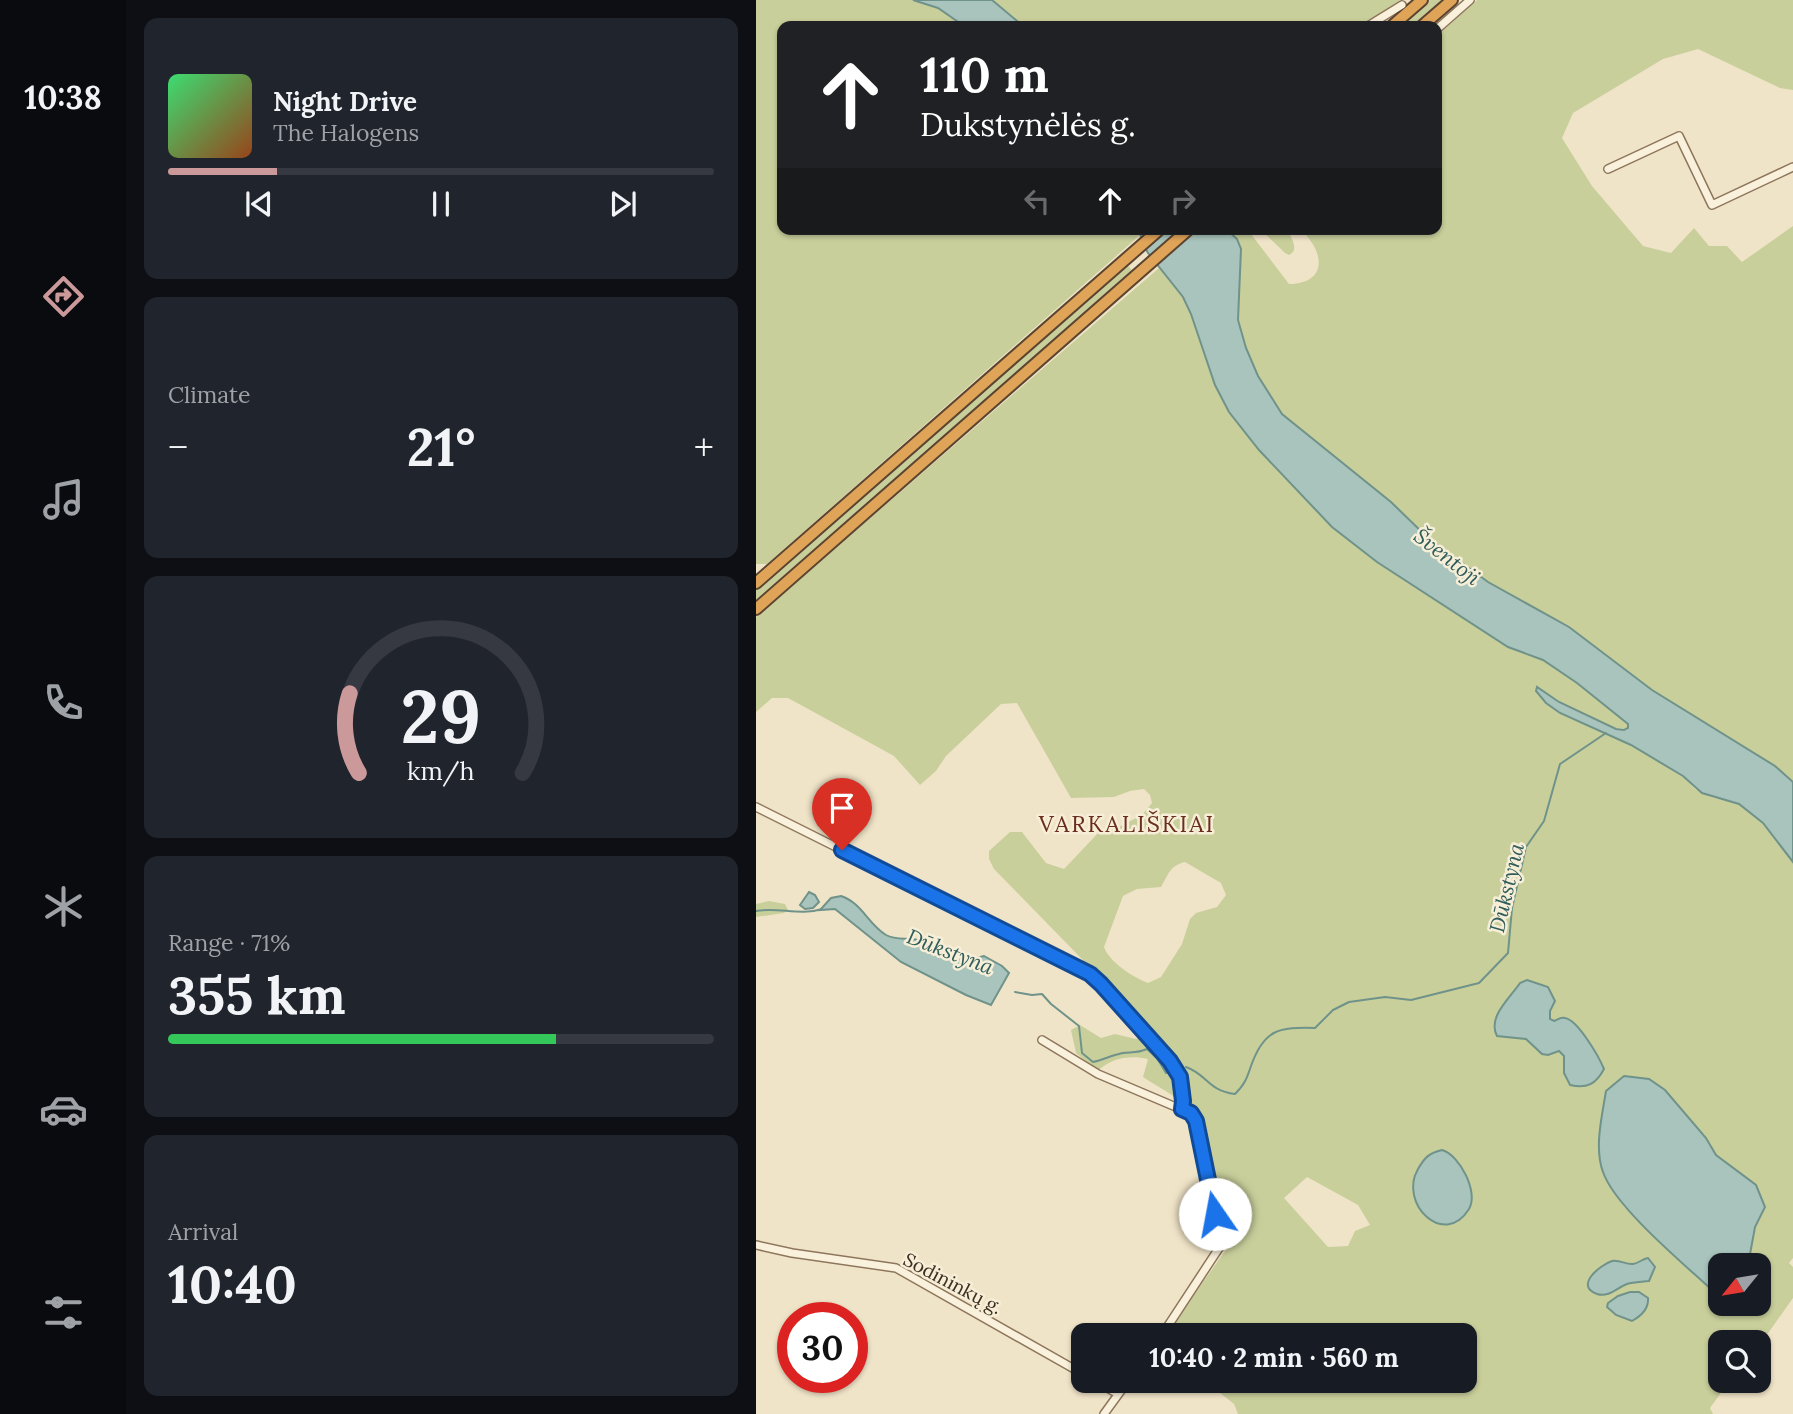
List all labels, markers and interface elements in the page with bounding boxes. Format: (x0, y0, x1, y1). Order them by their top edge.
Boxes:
text: 110 m (920, 43, 1049, 105)
icon: ahead (805, 49, 896, 140)
text: 10:38 (24, 77, 102, 118)
text: Night Drive (273, 85, 417, 118)
text: Dukstynėlės g. (920, 104, 1136, 145)
text: The Halogens (273, 118, 419, 147)
icon: left (1018, 182, 1056, 220)
icon: ahead (1091, 182, 1129, 220)
icon: right (1164, 182, 1202, 220)
icon: previous (240, 185, 278, 223)
icon: pause (422, 185, 460, 223)
icon: next (604, 185, 642, 223)
icon: directions (39, 272, 88, 321)
text: Climate (168, 380, 250, 409)
text: 21° (407, 414, 475, 480)
text: − (168, 423, 188, 471)
text: + (694, 423, 714, 471)
icon: music (39, 475, 88, 524)
water label: Šventoji (1409, 522, 1486, 591)
text: 29 (401, 670, 481, 763)
icon: phone (39, 678, 88, 727)
text: km/h (407, 755, 475, 787)
pin (812, 778, 872, 850)
icon: arrive (823, 789, 861, 827)
district label: VARKALIŠKIAI (1038, 809, 1215, 838)
water label: Dūkstyna (1483, 840, 1530, 935)
icon: climate (39, 882, 88, 931)
water label: Dūkstyna (903, 923, 998, 981)
text: Range · 71% (168, 928, 290, 957)
text: 355 km (168, 962, 346, 1028)
icon: car (39, 1085, 88, 1134)
position arrow (1178, 1177, 1252, 1251)
text: Arrival (168, 1217, 238, 1246)
street label: Sodininkų g. (899, 1247, 1007, 1319)
text: 10:40 (168, 1251, 297, 1317)
north arrow (1708, 1253, 1771, 1316)
map controls (1708, 1253, 1771, 1393)
icon: filters (39, 1288, 88, 1337)
speed limit sign: 30 (777, 1302, 868, 1393)
button: search (1708, 1330, 1771, 1393)
text: 10:40 · 2 min · 560 m (1149, 1341, 1399, 1374)

